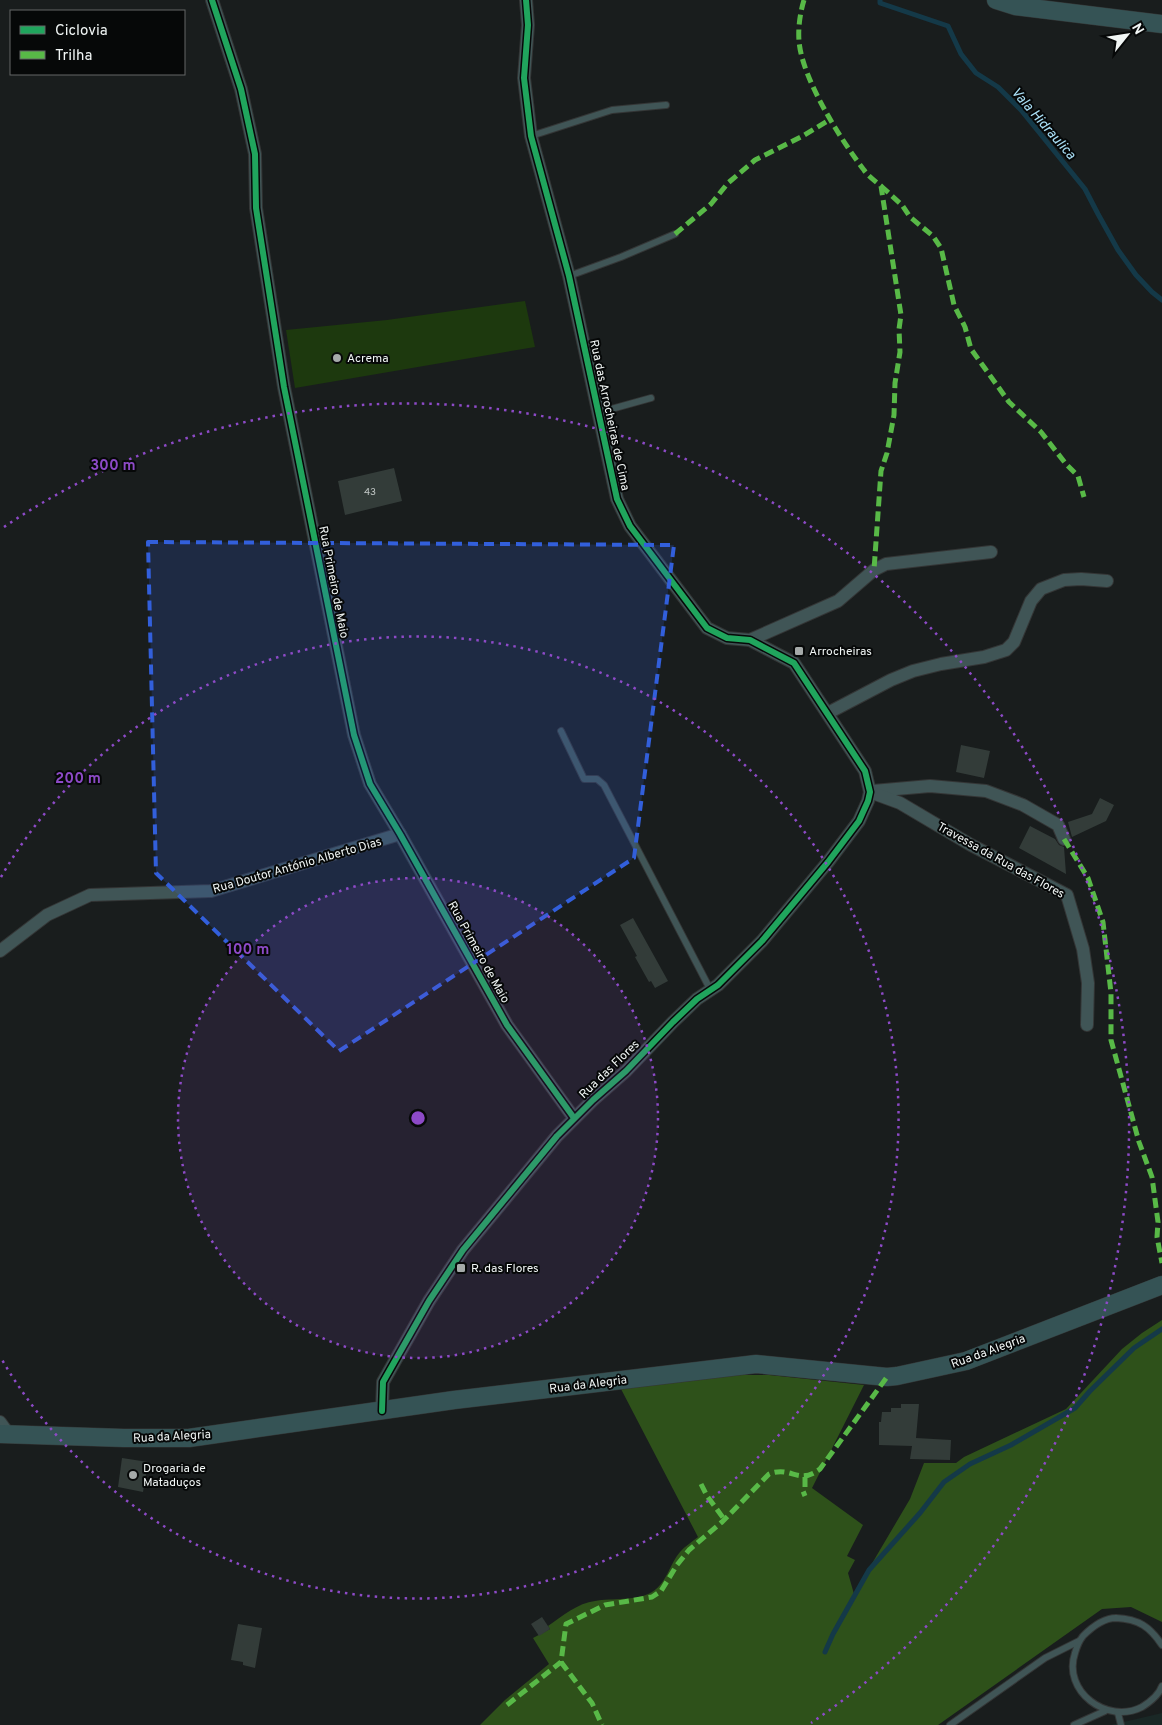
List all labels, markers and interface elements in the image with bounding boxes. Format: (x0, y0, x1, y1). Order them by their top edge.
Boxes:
legend (10, 10, 185, 75)
north arrow (1102, 10, 1152, 60)
text: N (1127, 21, 1147, 38)
text: Ciclovia (55, 22, 108, 41)
text: Trilha (55, 47, 92, 66)
water label: Vala Hidraulica (1007, 84, 1079, 164)
street label: Rua das Arrocheiras de Cima (585, 338, 633, 492)
place label: Acrema (347, 351, 389, 367)
marker: Acrema (331, 352, 343, 364)
text: 300 m (90, 457, 136, 476)
house number: 43 (364, 486, 376, 499)
street label: Rua Primeiro de Maio (314, 525, 352, 640)
place label: Arrocheiras (809, 644, 872, 660)
marker: Arrocheiras (793, 645, 805, 657)
text: 200 m (55, 770, 101, 789)
street label: Travessa da Rua das Flores (934, 819, 1067, 903)
street label: Rua Doutor António Alberto Dias (211, 834, 383, 898)
street label: Rua Primeiro de Maio (443, 899, 513, 1007)
text: 100 m (227, 941, 269, 960)
street label: Rua das Flores (576, 1037, 643, 1103)
centre of rings (409, 1109, 427, 1127)
place label: R. das Flores (471, 1261, 539, 1277)
marker: R. das Flores (455, 1262, 467, 1274)
street label: Rua da Alegria (949, 1331, 1028, 1373)
street label: Rua da Alegria (548, 1372, 628, 1398)
street label: Rua da Alegria (133, 1427, 211, 1447)
place label: Drogaria de Mataduços (143, 1461, 206, 1491)
marker: Drogaria de Mataduços (127, 1469, 139, 1481)

